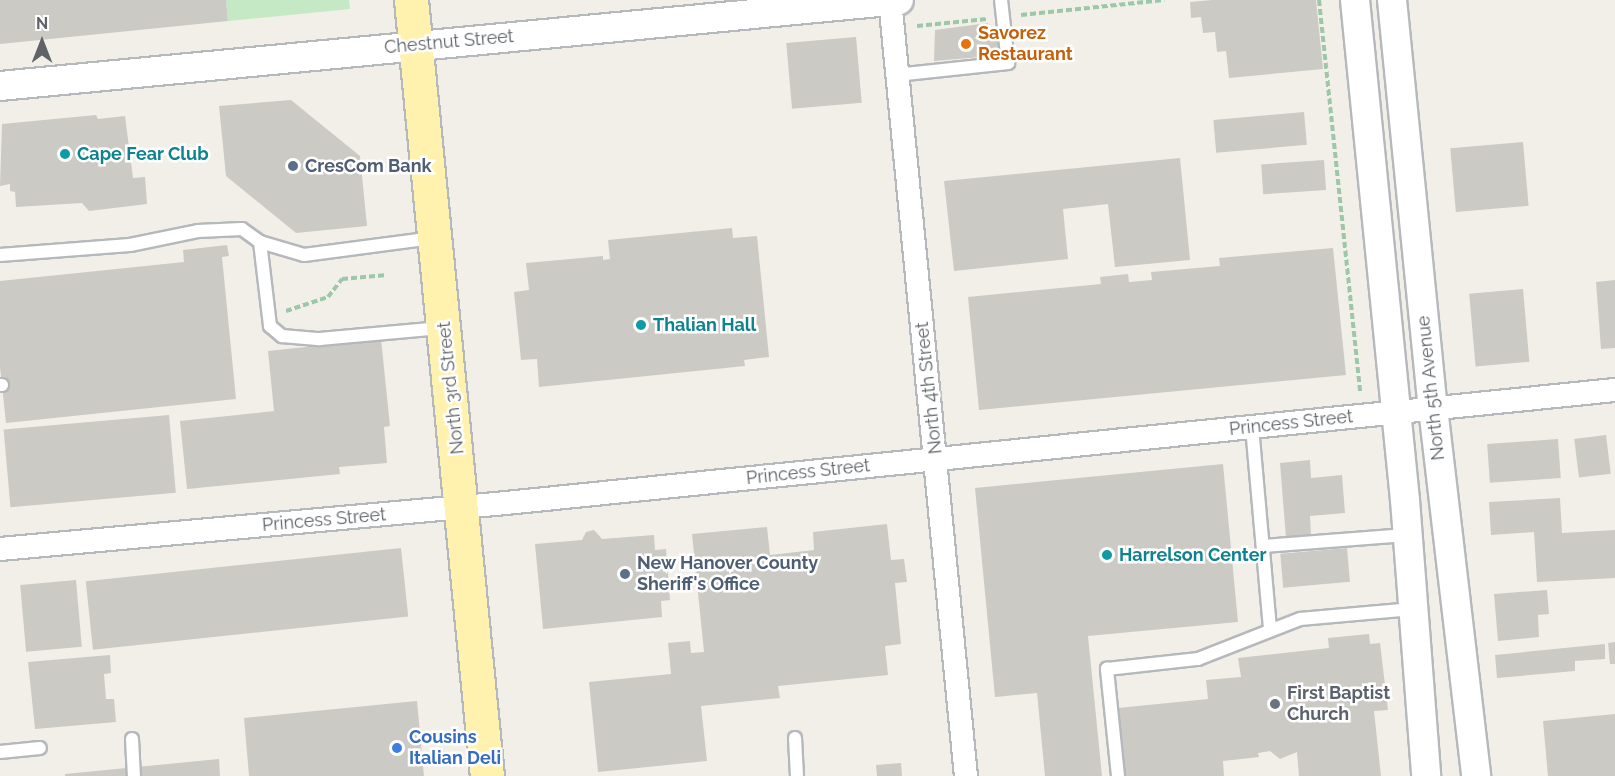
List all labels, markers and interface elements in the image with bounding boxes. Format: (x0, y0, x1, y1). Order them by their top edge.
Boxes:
north arrow (12, 12, 72, 72)
text: N (36, 14, 48, 33)
place label: Savorez Restaurant (978, 23, 1073, 66)
street label: Chestnut Street (383, 26, 515, 58)
marker: Savorez Restaurant (959, 37, 973, 51)
place label: Cape Fear Club (77, 143, 209, 165)
marker: Cape Fear Club (58, 147, 72, 161)
place label: CresCom Bank (305, 155, 432, 177)
marker: CresCom Bank (286, 159, 300, 173)
place label: Thalian Hall (653, 314, 756, 336)
street label: North 5th Avenue (1413, 314, 1449, 462)
marker: Thalian Hall (634, 318, 648, 332)
street label: North 3rd Street (433, 321, 469, 455)
street label: North 4th Street (911, 321, 947, 455)
street label: Princess Street (1228, 406, 1354, 440)
street label: Princess Street (745, 455, 871, 489)
street label: Princess Street (261, 504, 387, 536)
place label: Harrelson Center (1119, 544, 1266, 566)
marker: Harrelson Center (1100, 548, 1114, 562)
place label: New Hanover County Sheriff's Office (637, 553, 819, 596)
marker: New Hanover County Sheriff's Office (618, 567, 632, 581)
place label: First Baptist Church (1287, 683, 1390, 726)
marker: First Baptist Church (1268, 697, 1282, 711)
place label: Cousins Italian Deli (409, 727, 501, 770)
marker: Cousins Italian Deli (390, 741, 404, 755)

